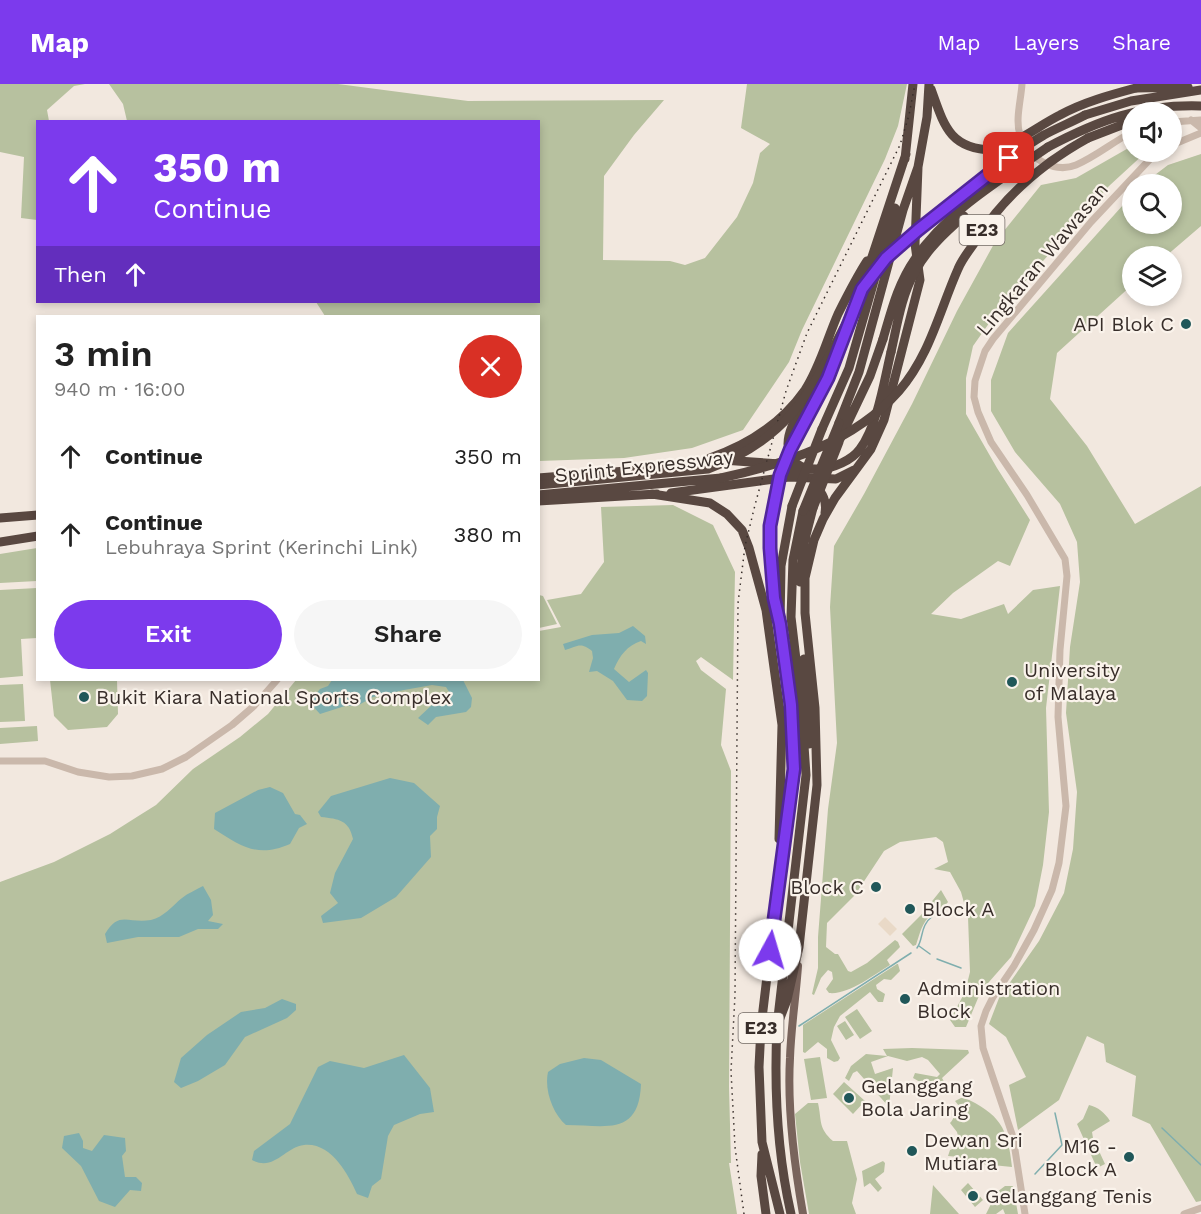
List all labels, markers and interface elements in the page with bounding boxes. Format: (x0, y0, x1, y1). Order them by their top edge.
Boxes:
text: Map (30, 26, 89, 59)
text: Map (937, 30, 980, 55)
text: Layers (1013, 30, 1079, 55)
text: Share (1112, 30, 1171, 55)
map controls (1122, 102, 1182, 306)
button: sound (1122, 102, 1182, 162)
pin (983, 132, 1034, 183)
icon: arrive (992, 141, 1025, 174)
text: 350 m (153, 143, 281, 192)
icon: ahead (54, 144, 132, 222)
button: search (1122, 174, 1182, 234)
street label: Lingkaran Wawasan (971, 178, 1113, 340)
text: Continue (153, 193, 272, 225)
road number: E23 (960, 215, 1004, 245)
button: layers (1122, 246, 1182, 306)
icon: ahead (119, 258, 152, 291)
text: Then (54, 262, 107, 287)
place label: API Blok C (1073, 312, 1174, 336)
marker: API Blok C (1179, 317, 1193, 331)
text: 3 min (54, 333, 153, 375)
button: close (459, 335, 522, 398)
text: 940 m · 16:00 (54, 377, 185, 401)
icon: ahead (54, 440, 87, 473)
text: Continue (105, 444, 203, 469)
text: 350 m (454, 444, 522, 469)
street label: Sprint Expressway (553, 445, 735, 487)
text: Continue (105, 510, 203, 535)
icon: ahead (54, 518, 87, 551)
text: 380 m (453, 522, 522, 547)
text: Lebuhraya Sprint (Kerinchi Link) (105, 535, 418, 559)
button: Exit (54, 600, 282, 669)
button: Share (294, 600, 522, 669)
place label: University of Malaya (1024, 658, 1121, 705)
marker: University of Malaya (1005, 675, 1019, 689)
place label: Bukit Kiara National Sports Complex (96, 685, 452, 709)
marker: Bukit Kiara National Sports Complex (77, 690, 91, 704)
place label: Block C (790, 875, 864, 899)
marker: Block C (869, 880, 883, 894)
place label: Block A (922, 897, 995, 921)
marker: Block A (903, 902, 917, 916)
position arrow (738, 918, 802, 982)
place label: Administration Block (917, 976, 1060, 1023)
marker: Administration Block (898, 992, 912, 1006)
road number: E23 (738, 1013, 783, 1043)
place label: Gelanggang Bola Jaring (861, 1074, 973, 1121)
marker: Gelanggang Bola Jaring (842, 1091, 856, 1105)
place label: Dewan Sri Mutiara (924, 1128, 1023, 1175)
place label: M16 - Block A (1045, 1134, 1117, 1181)
marker: Dewan Sri Mutiara (905, 1144, 919, 1158)
marker: M16 - Block A (1122, 1150, 1136, 1164)
place label: Gelanggang Tenis (985, 1184, 1152, 1208)
marker: Gelanggang Tenis (966, 1189, 980, 1203)

